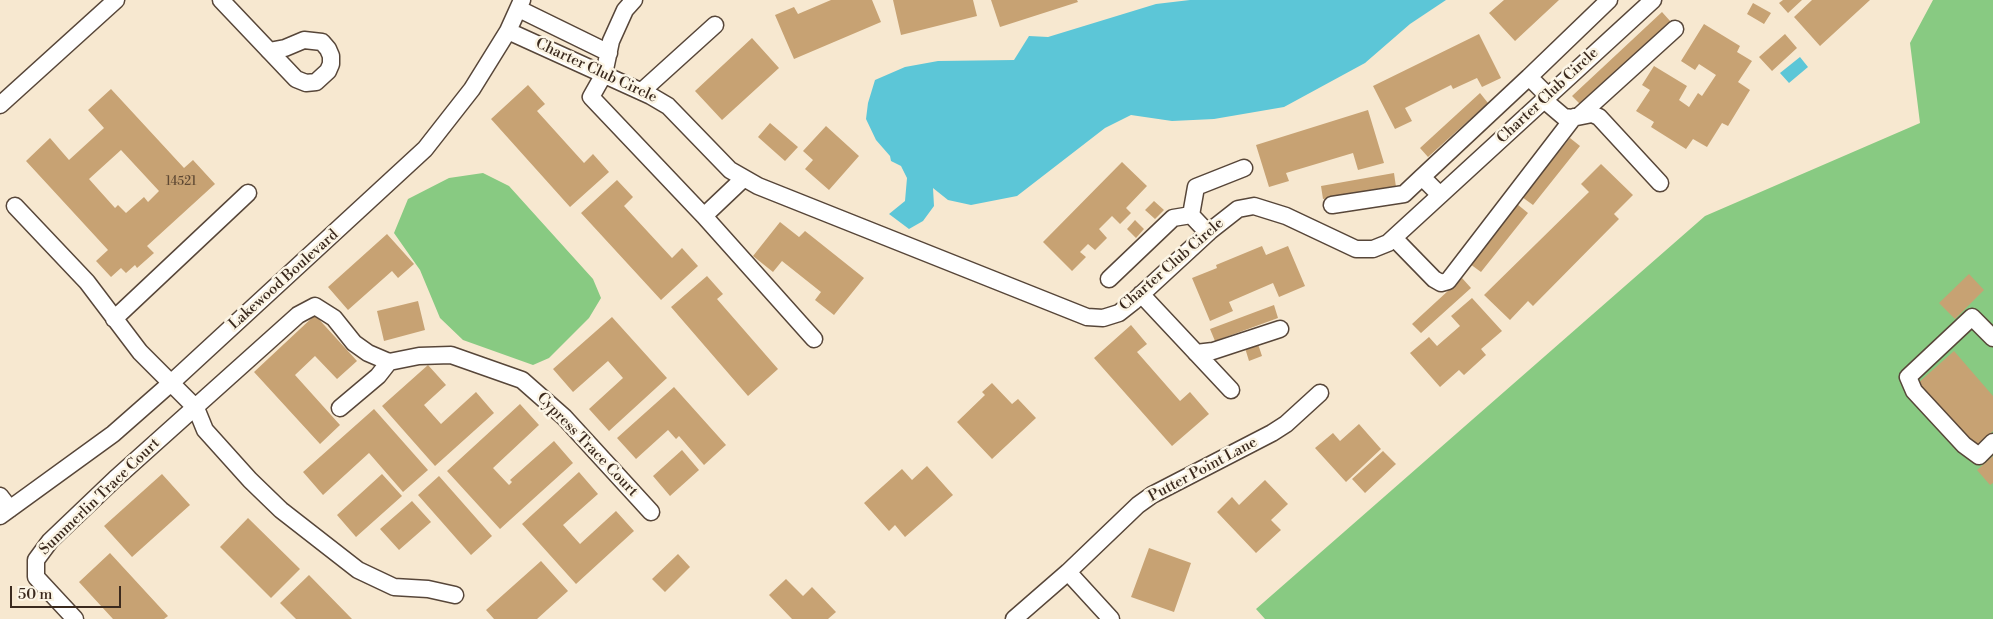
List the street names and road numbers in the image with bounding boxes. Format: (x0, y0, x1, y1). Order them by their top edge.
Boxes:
street label: Charter Club Circle (532, 35, 660, 107)
street label: Charter Club Circle (1494, 44, 1602, 148)
street label: Charter Club Circle (1116, 215, 1228, 315)
street label: Lakewood Boulevard (226, 226, 342, 334)
street label: Cypress Trace Court (533, 389, 641, 501)
street label: Putter Point Lane (1146, 434, 1260, 506)
street label: Summerlin Trace Court (36, 435, 164, 559)

